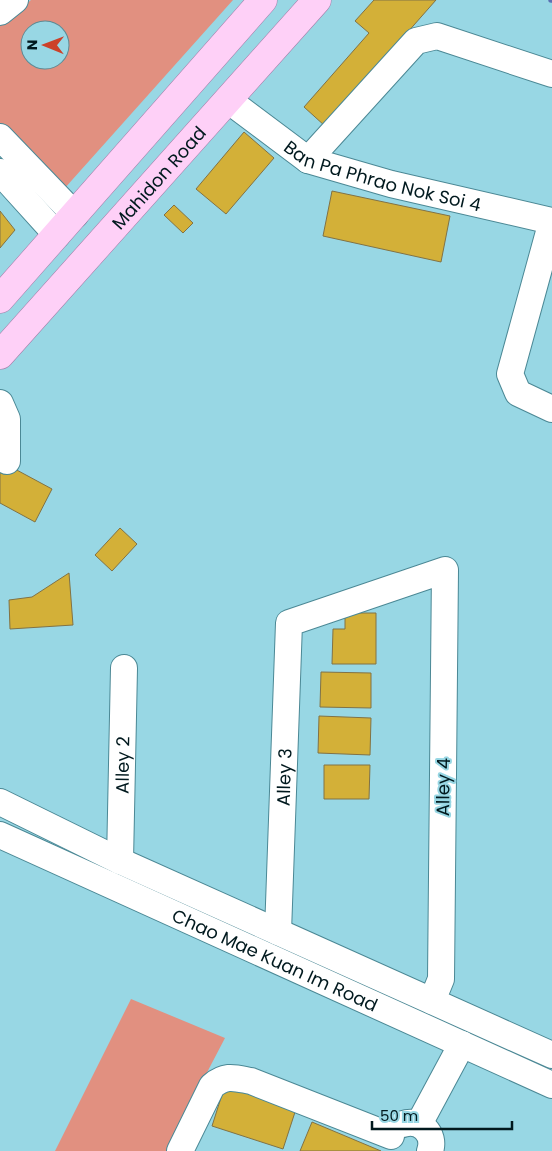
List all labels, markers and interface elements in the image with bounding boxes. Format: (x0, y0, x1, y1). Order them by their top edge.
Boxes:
north arrow (20, 20, 70, 70)
text: N (22, 39, 42, 50)
street label: Mahidon Road (106, 120, 211, 234)
street label: Ban Pa Phrao Nok Soi 4 (279, 134, 484, 217)
street label: Alley 2 (109, 736, 135, 794)
street label: Alley 3 (270, 748, 297, 806)
street label: Alley 4 (430, 758, 456, 816)
street label: Chao Mae Kuan Im Road (168, 902, 382, 1017)
scale bar (372, 1098, 512, 1130)
text: 50 m (380, 1105, 418, 1126)

